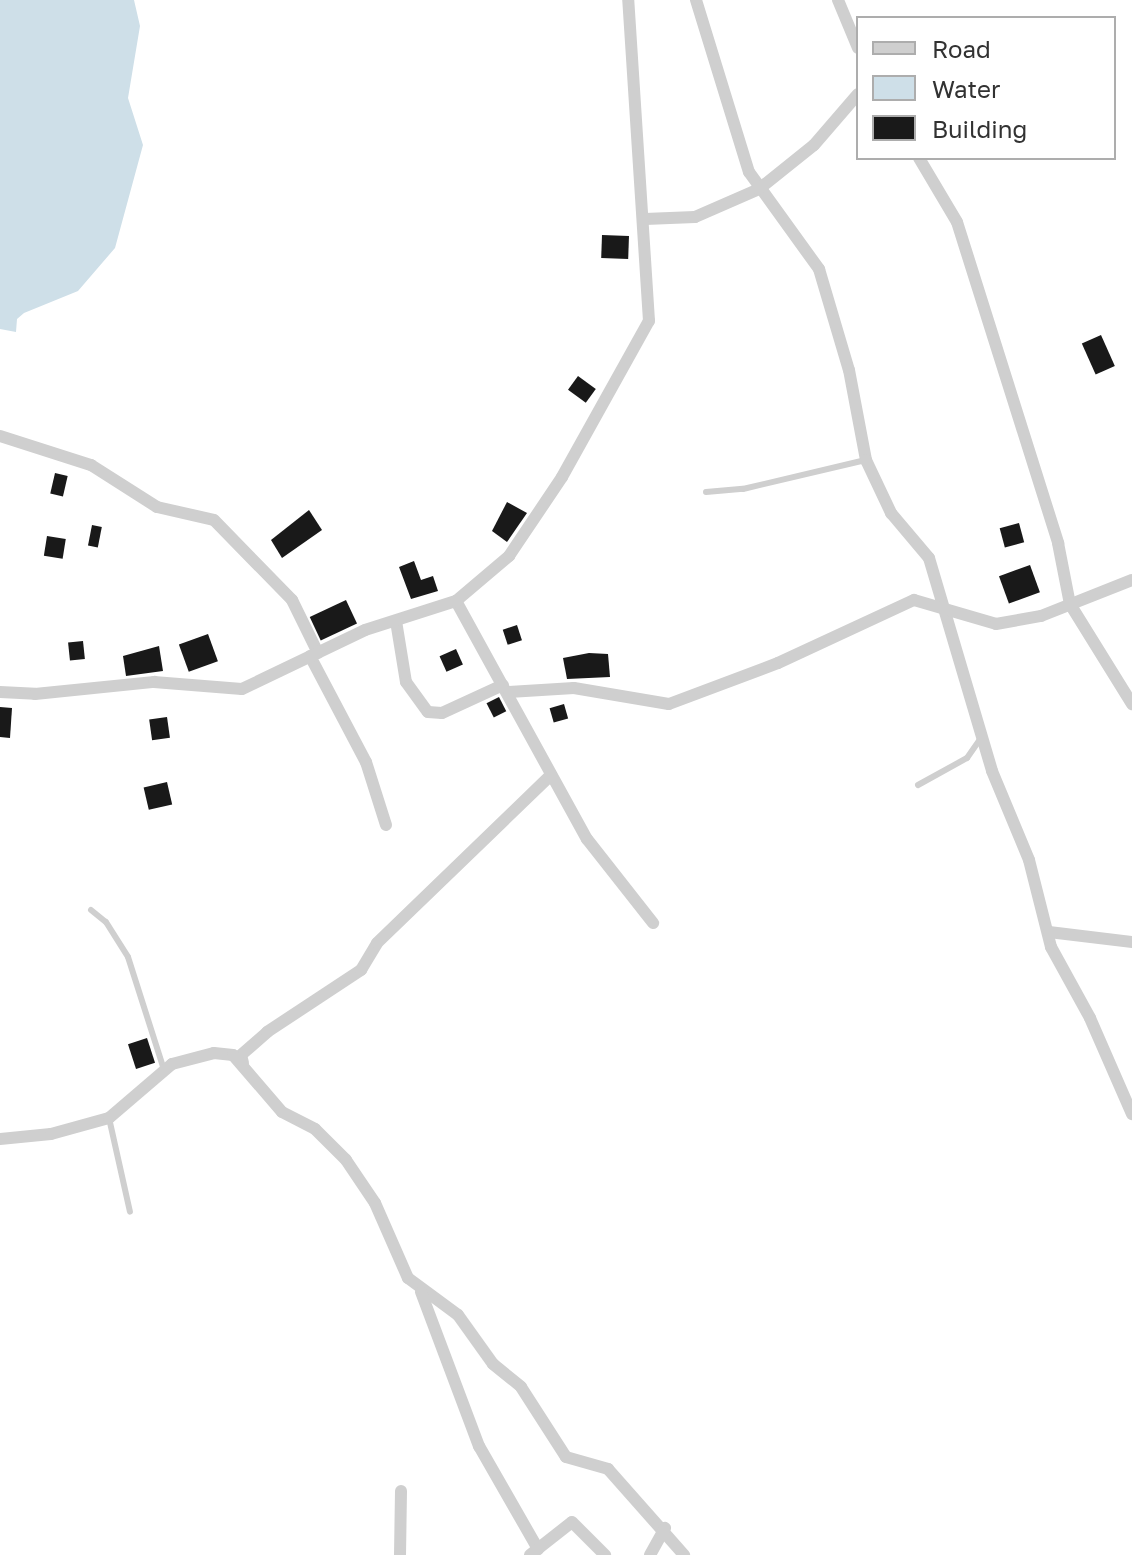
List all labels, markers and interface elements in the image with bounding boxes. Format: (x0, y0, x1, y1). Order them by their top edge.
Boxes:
legend (856, 16, 1116, 160)
text: Road (932, 34, 991, 63)
text: Water (932, 74, 1000, 103)
text: Building (932, 114, 1027, 143)

